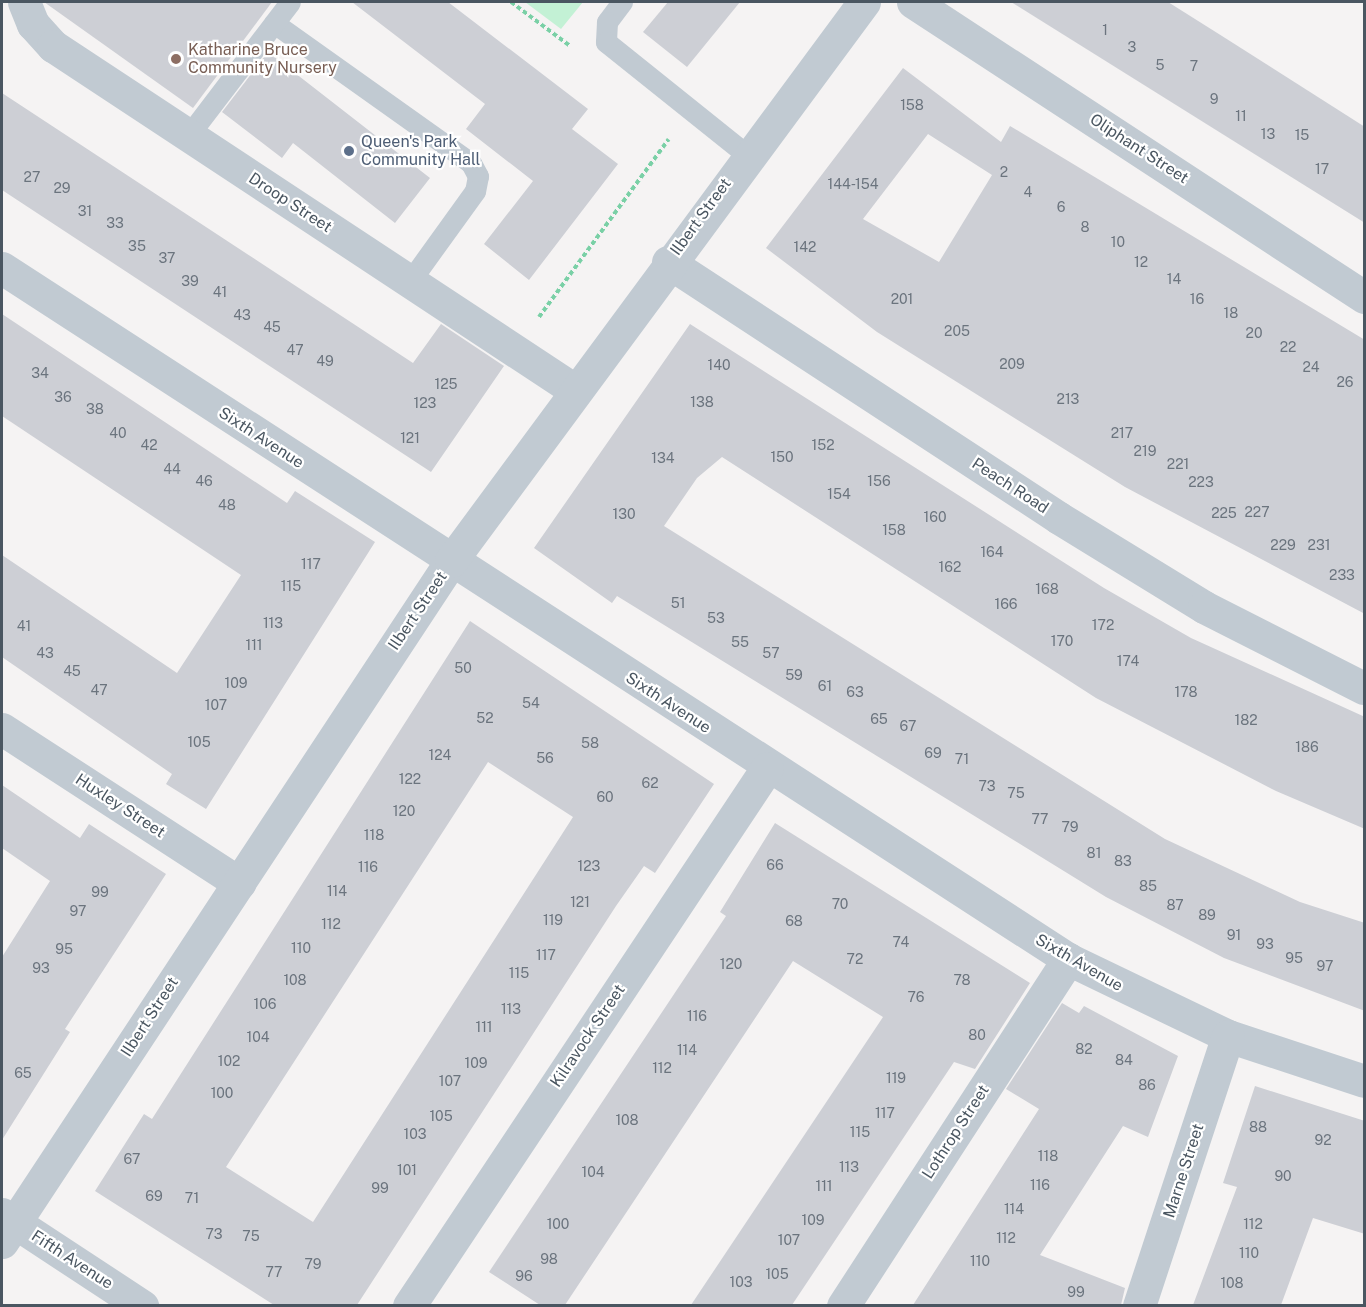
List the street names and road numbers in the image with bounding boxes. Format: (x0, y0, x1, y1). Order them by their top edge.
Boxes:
street label: Oliphant Street (1086, 110, 1192, 188)
street label: Droop Street (245, 169, 335, 237)
street label: Ilbert Street (667, 175, 735, 259)
street label: Sixth Avenue (215, 403, 307, 473)
street label: Peach Road (968, 454, 1052, 518)
street label: Ilbert Street (385, 568, 451, 654)
street label: Sixth Avenue (622, 668, 714, 738)
street label: Huxley Street (72, 770, 168, 842)
street label: Sixth Avenue (1032, 930, 1126, 996)
street label: Ilbert Street (117, 974, 183, 1060)
street label: Kilravock Street (547, 981, 629, 1091)
street label: Lothrop Street (918, 1081, 994, 1183)
street label: Marne Street (1160, 1121, 1208, 1221)
street label: Fifth Avenue (28, 1226, 116, 1294)

